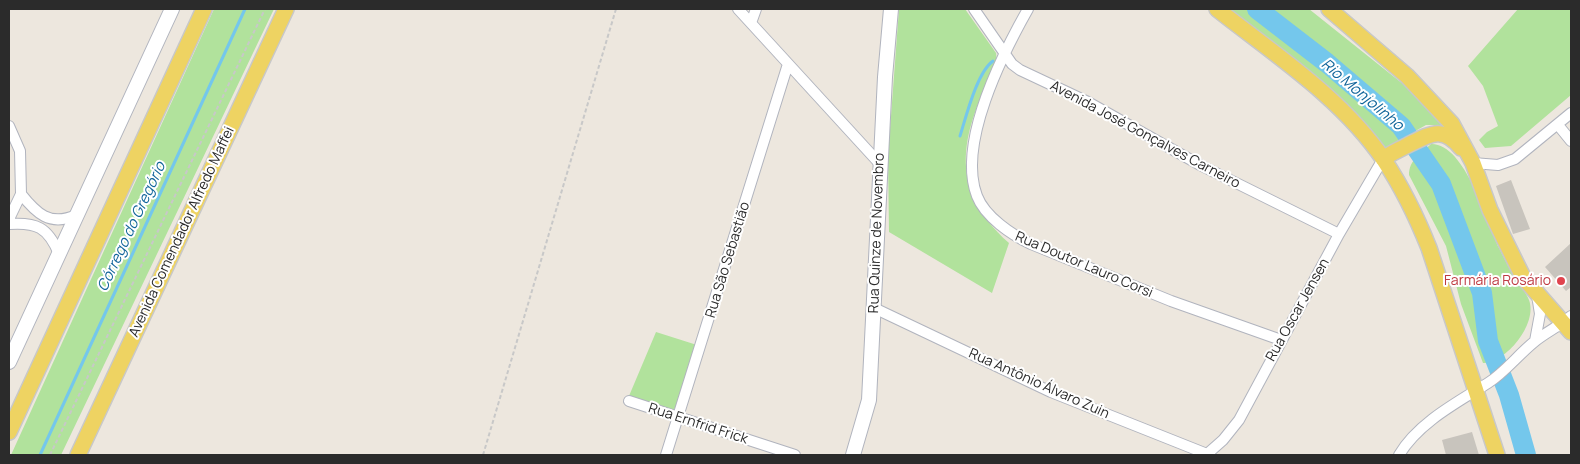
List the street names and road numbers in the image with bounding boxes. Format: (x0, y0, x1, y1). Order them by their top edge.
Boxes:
street label: Avenida José Gonçalves Carneiro (1047, 78, 1243, 192)
street label: Avenida Comendador Alfredo Maffei (126, 124, 238, 340)
street label: Rua Quinze de Novembro (866, 152, 888, 314)
street label: Rua São Sebastião (702, 200, 754, 320)
street label: Rua Doutor Lauro Corsi (1013, 228, 1155, 302)
street label: Rua Oscar Jensen (1263, 256, 1333, 364)
street label: Rua Antônio Álvaro Zuin (966, 345, 1112, 423)
street label: Rua Ernfrid Frick (646, 400, 750, 448)

